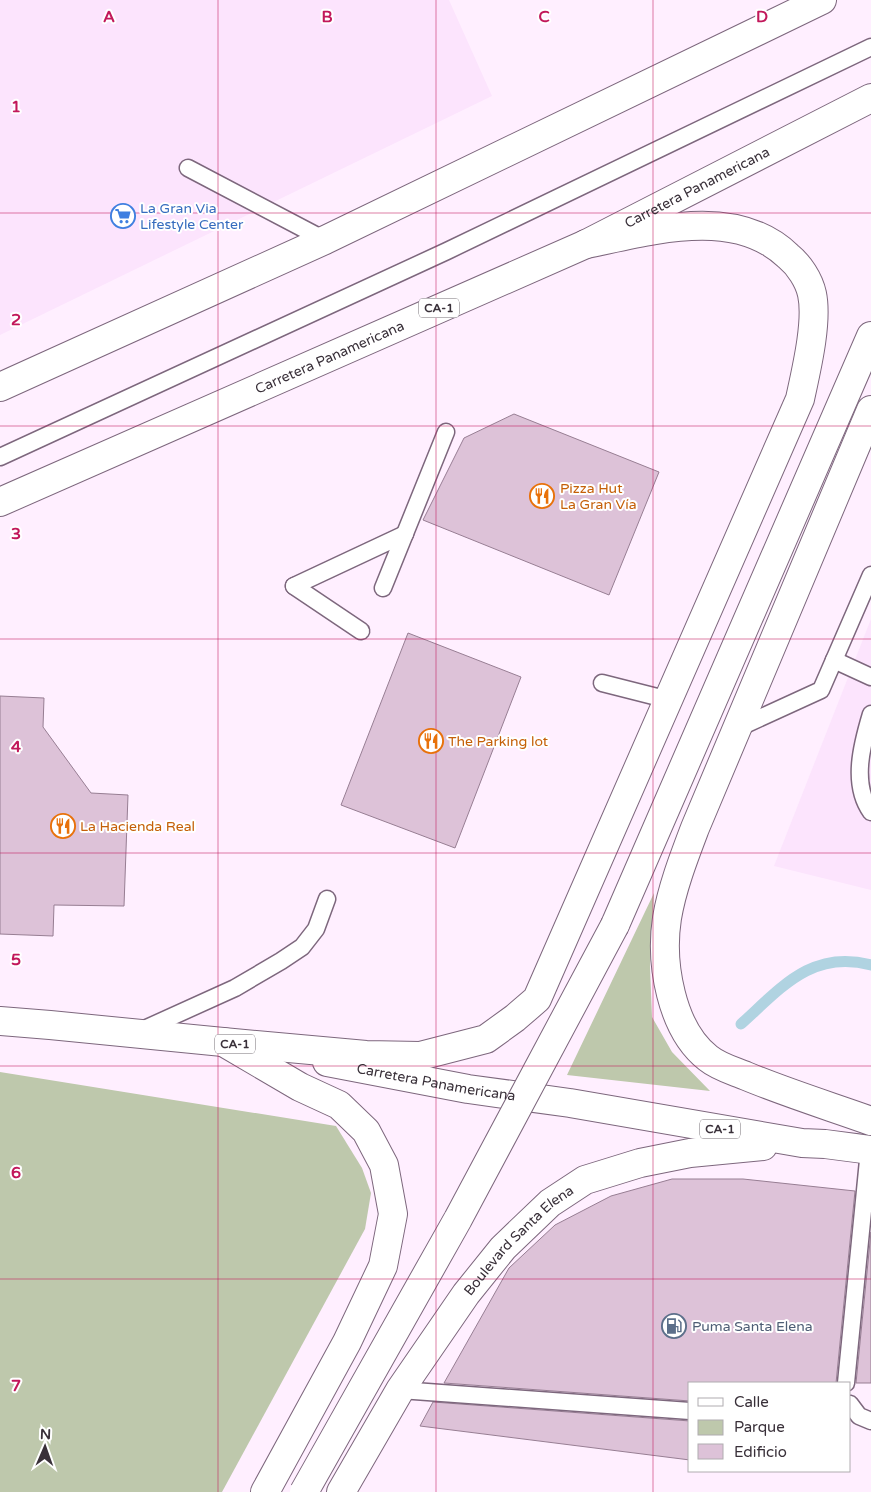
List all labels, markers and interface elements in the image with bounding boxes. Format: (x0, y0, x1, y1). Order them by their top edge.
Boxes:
text: A (103, 7, 115, 27)
text: B (321, 7, 333, 27)
text: C (538, 7, 550, 27)
text: D (756, 7, 768, 27)
text: 1 (11, 97, 21, 117)
street label: Carretera Panamericana (622, 143, 772, 231)
place label: La Gran Via Lifestyle Center (140, 200, 244, 233)
supermarket icon: La Gran Via Lifestyle Center (110, 203, 136, 229)
road number: CA-1 (419, 298, 459, 318)
text: 2 (11, 310, 21, 330)
street label: Carretera Panamericana (252, 317, 407, 397)
place label: Pizza Hut La Gran Vía (560, 480, 637, 513)
restaurant icon: Pizza Hut La Gran Vía (529, 483, 555, 509)
text: 3 (11, 524, 21, 544)
restaurant icon: The Parking lot (418, 728, 444, 754)
place label: The Parking lot (448, 733, 549, 750)
text: 4 (11, 737, 21, 757)
restaurant icon: La Hacienda Real (50, 813, 76, 839)
place label: La Hacienda Real (80, 818, 195, 835)
text: 5 (11, 950, 21, 970)
road number: CA-1 (215, 1034, 255, 1054)
street label: Carretera Panamericana (355, 1059, 517, 1104)
road number: CA-1 (700, 1120, 740, 1138)
text: 6 (11, 1163, 21, 1183)
street label: Boulevard Santa Elena (460, 1181, 577, 1299)
fuel station icon: Puma Santa Elena (661, 1313, 687, 1339)
place label: Puma Santa Elena (692, 1318, 813, 1335)
text: 7 (11, 1376, 21, 1396)
legend (688, 1382, 851, 1472)
text: Calle (734, 1393, 769, 1411)
text: Parque (734, 1418, 785, 1436)
north arrow (20, 1422, 70, 1472)
text: N (40, 1426, 51, 1443)
text: Edificio (734, 1443, 787, 1461)

